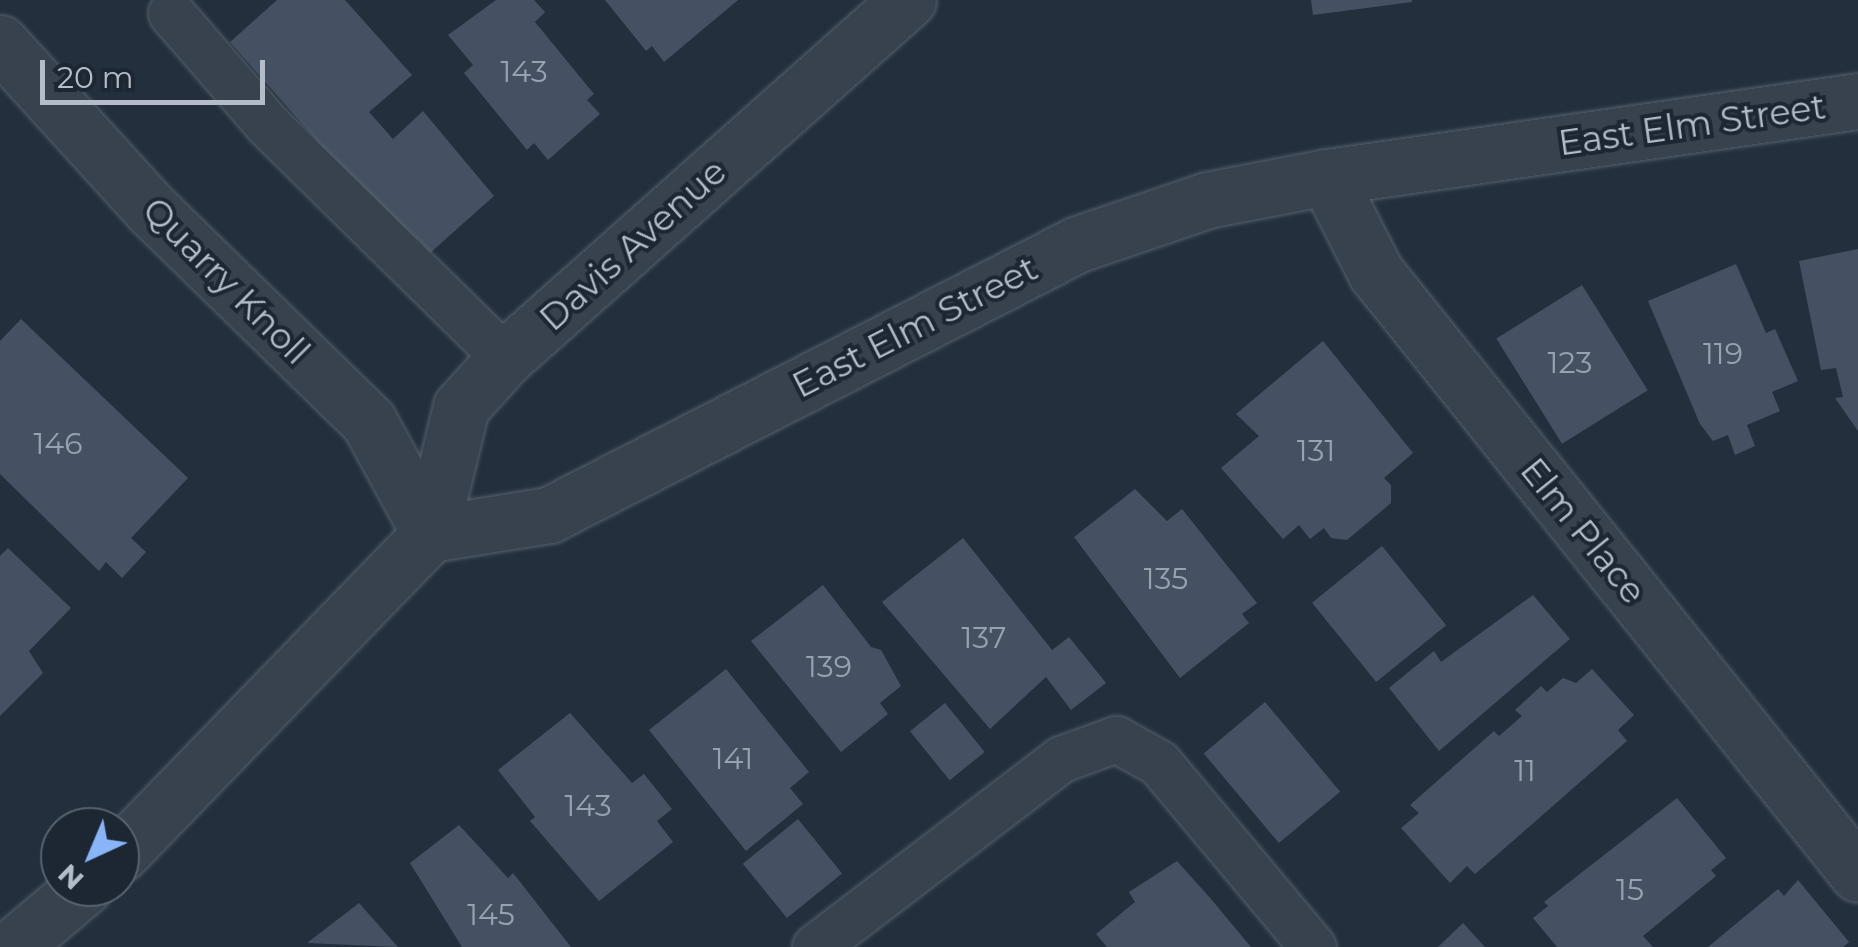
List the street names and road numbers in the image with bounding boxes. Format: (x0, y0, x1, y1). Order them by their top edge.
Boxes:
street label: East Elm Street (1556, 85, 1828, 165)
street label: Davis Avenue (531, 150, 735, 340)
street label: Quarry Knoll (134, 189, 318, 373)
street label: East Elm Street (786, 247, 1044, 407)
street label: Elm Place (1512, 450, 1654, 612)

